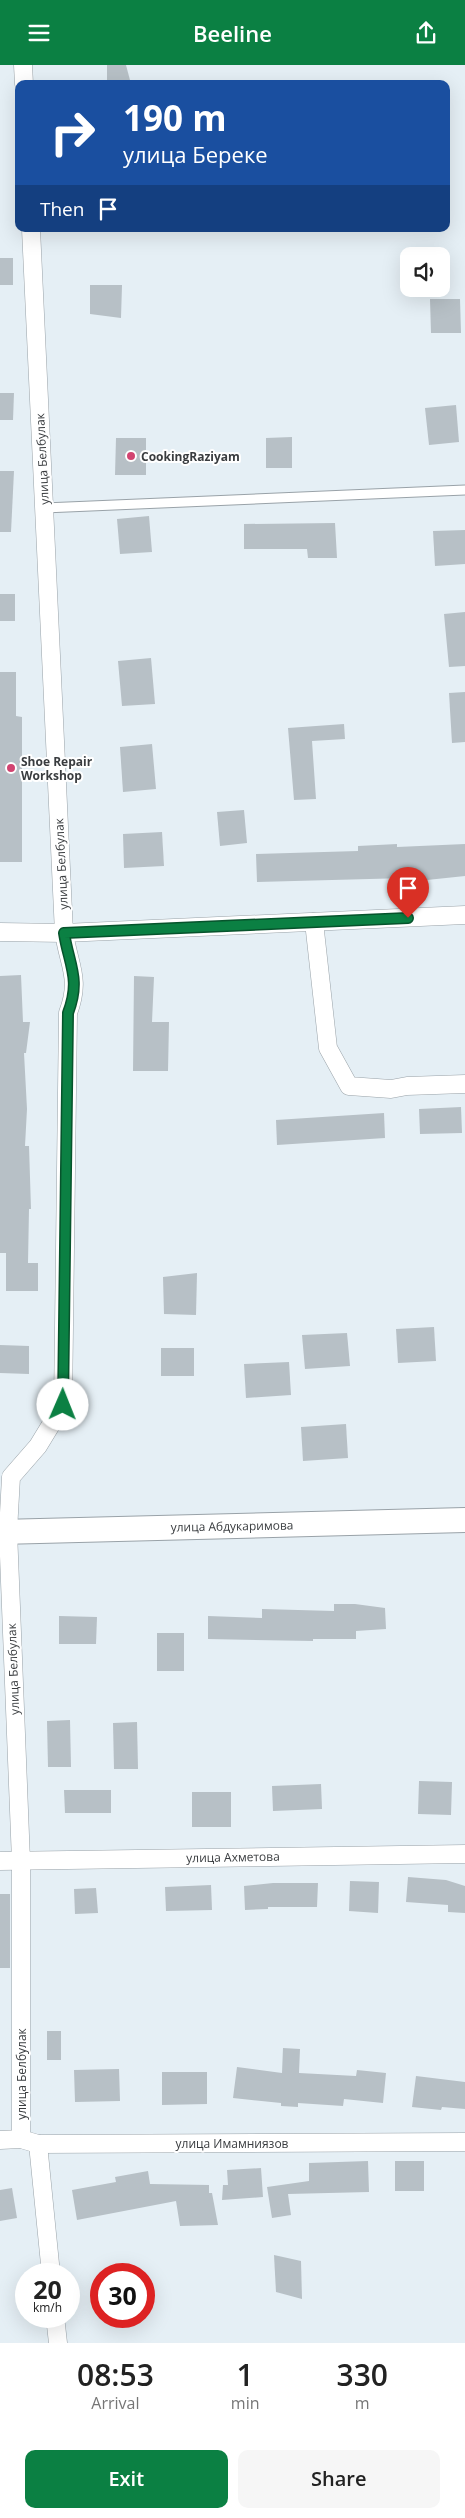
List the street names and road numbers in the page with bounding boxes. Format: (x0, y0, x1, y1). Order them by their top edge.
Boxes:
street label: улица Белбулак (31, 412, 53, 505)
street label: улица Белбулак (50, 817, 72, 910)
street label: улица Абдукаримова (170, 1516, 294, 1536)
street label: улица Белбулак (3, 1622, 23, 1715)
street label: улица Ахметова (186, 1848, 280, 1866)
street label: улица Белбулак (13, 2027, 30, 2120)
street label: улица Имамниязов (176, 2135, 289, 2152)

